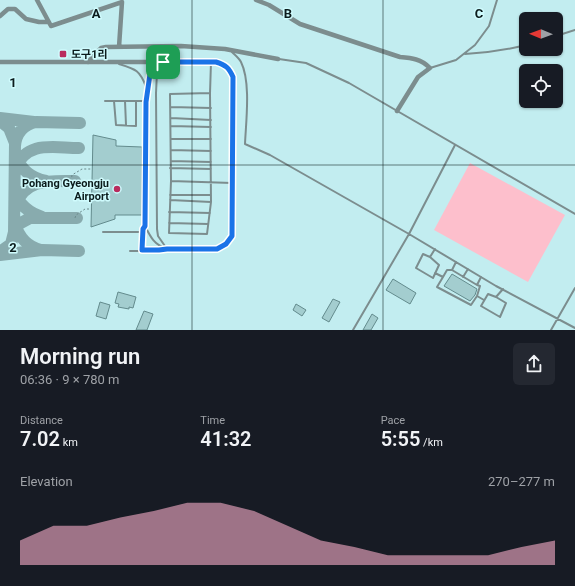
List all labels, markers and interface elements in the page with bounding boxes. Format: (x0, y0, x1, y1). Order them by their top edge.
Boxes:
text: A (92, 6, 101, 21)
text: B (284, 6, 292, 21)
text: C (475, 6, 484, 21)
north arrow (519, 12, 563, 56)
map controls (519, 12, 563, 108)
pin (146, 45, 180, 79)
place label: 도구1리 (71, 48, 108, 61)
marker: 도구1리 (58, 49, 68, 59)
icon: arrive (152, 51, 174, 73)
button: locate (519, 64, 563, 108)
text: 1 (9, 75, 17, 90)
place label: Pohang Gyeongju Airport (22, 177, 109, 203)
marker: Pohang Gyeongju Airport (112, 184, 122, 194)
text: 2 (9, 240, 17, 255)
button: share (513, 343, 555, 385)
text: Morning run (20, 344, 140, 369)
text: 06:36 · 9 × 780 m (20, 372, 119, 387)
text: Distance (20, 414, 63, 427)
text: Time (200, 414, 225, 427)
text: Pace (381, 414, 405, 427)
text: 7.02 (20, 427, 60, 451)
text: 41:32 (200, 427, 251, 451)
text: 5:55 (381, 427, 420, 451)
text: km (60, 436, 78, 449)
text: /km (420, 436, 443, 449)
text: Elevation (20, 474, 73, 489)
text: 270–277 m (488, 474, 555, 489)

